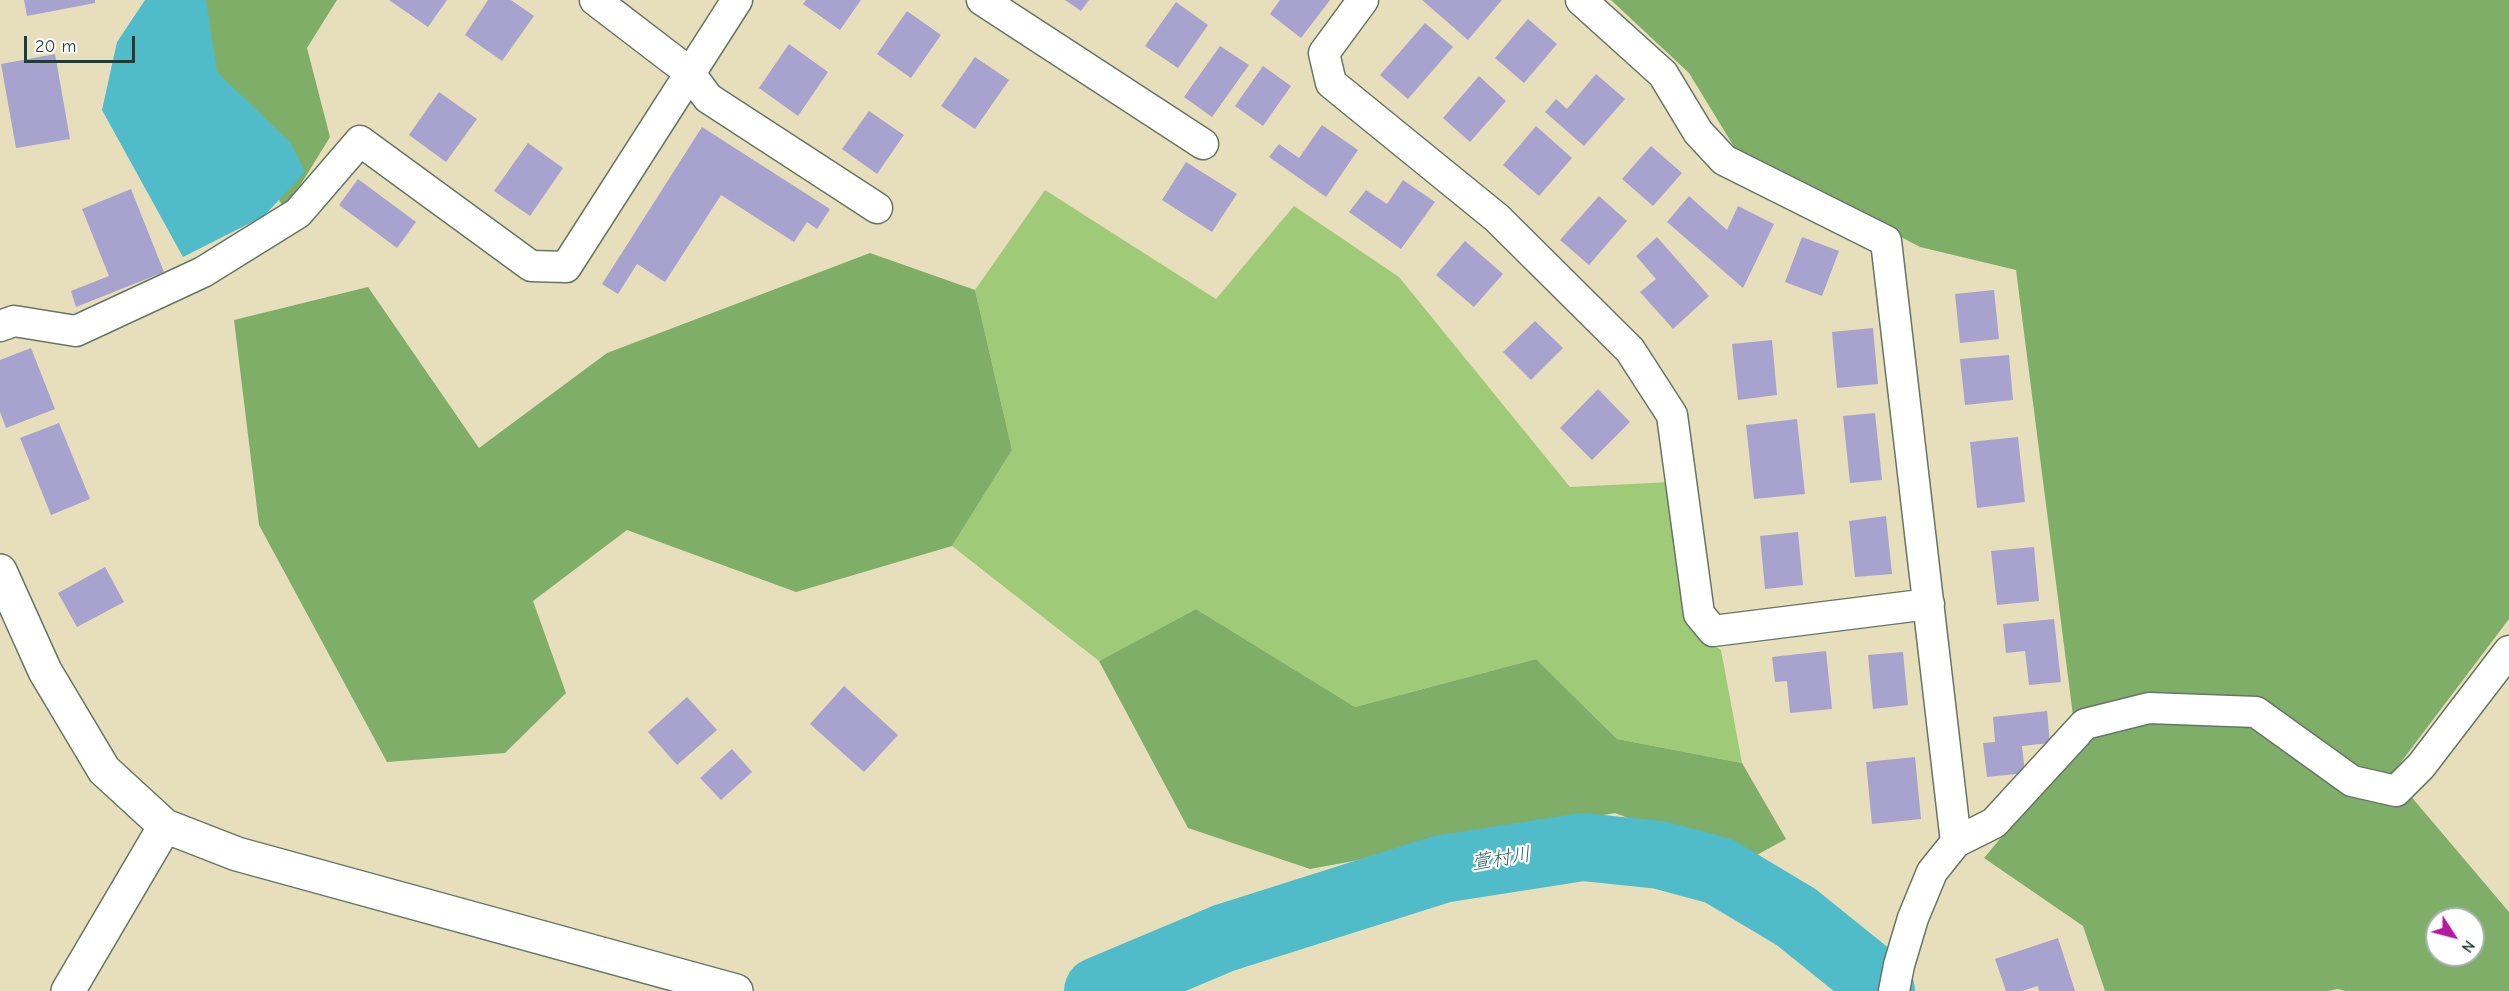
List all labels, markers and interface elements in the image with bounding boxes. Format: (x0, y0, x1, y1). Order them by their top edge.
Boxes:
scale bar (27, 24, 138, 62)
text: 20 m (35, 36, 76, 57)
water label: 萱村川 (1469, 842, 1533, 876)
north arrow (2425, 907, 2485, 967)
text: N (2458, 937, 2478, 956)

